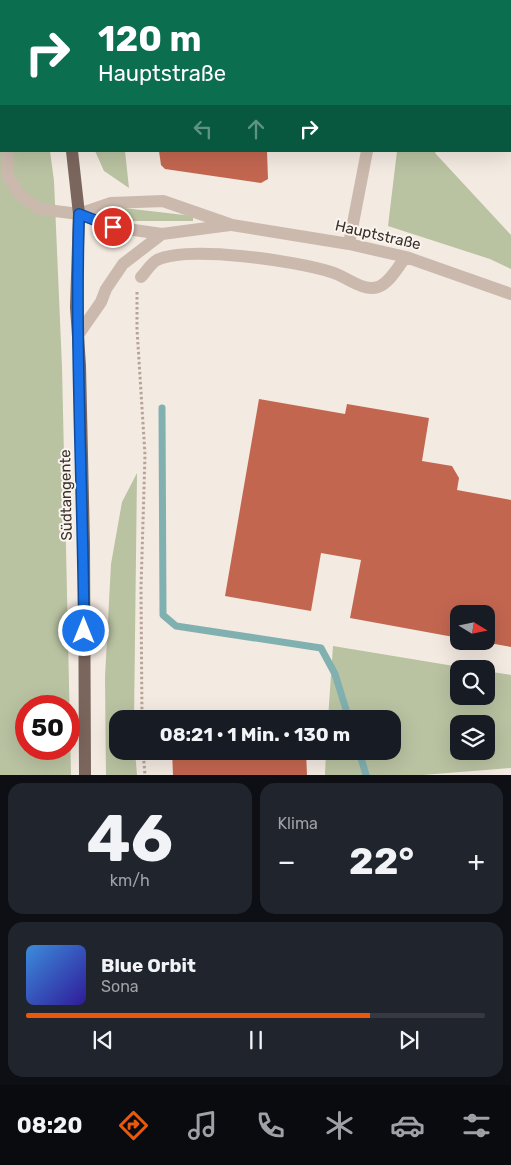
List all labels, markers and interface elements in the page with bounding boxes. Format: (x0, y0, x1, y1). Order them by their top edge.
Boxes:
text: 120 m (98, 18, 201, 60)
icon: right (15, 20, 80, 85)
text: Hauptstraße (98, 60, 226, 87)
icon: left (189, 115, 217, 143)
icon: ahead (242, 115, 270, 143)
icon: right (295, 115, 323, 143)
pin (92, 206, 134, 248)
icon: arrive (99, 213, 127, 241)
street label: Hauptstraße (333, 216, 423, 254)
street label: Südtangente (56, 449, 76, 541)
position arrow (57, 604, 109, 656)
north arrow (450, 605, 495, 650)
map controls (450, 605, 495, 760)
button: search (450, 660, 495, 705)
speed limit sign: 50 (15, 695, 80, 760)
button: layers (450, 715, 495, 760)
text: 08:21 · 1 Min. · 130 m (160, 723, 350, 746)
text: 46 (86, 800, 173, 877)
text: Klima (278, 814, 318, 833)
text: 22° (349, 838, 414, 884)
text: − (278, 845, 296, 878)
text: + (468, 845, 485, 878)
text: km/h (110, 871, 150, 890)
text: Blue Orbit (101, 954, 196, 977)
text: Sona (101, 977, 139, 996)
icon: previous (89, 1026, 117, 1054)
icon: pause (242, 1026, 270, 1054)
icon: next (395, 1026, 423, 1054)
icon: directions (116, 1108, 151, 1143)
icon: music (185, 1108, 220, 1143)
icon: phone (253, 1108, 288, 1143)
icon: climate (322, 1108, 357, 1143)
icon: car (390, 1108, 425, 1143)
icon: filters (459, 1108, 494, 1143)
text: 08:20 (17, 1112, 82, 1139)

